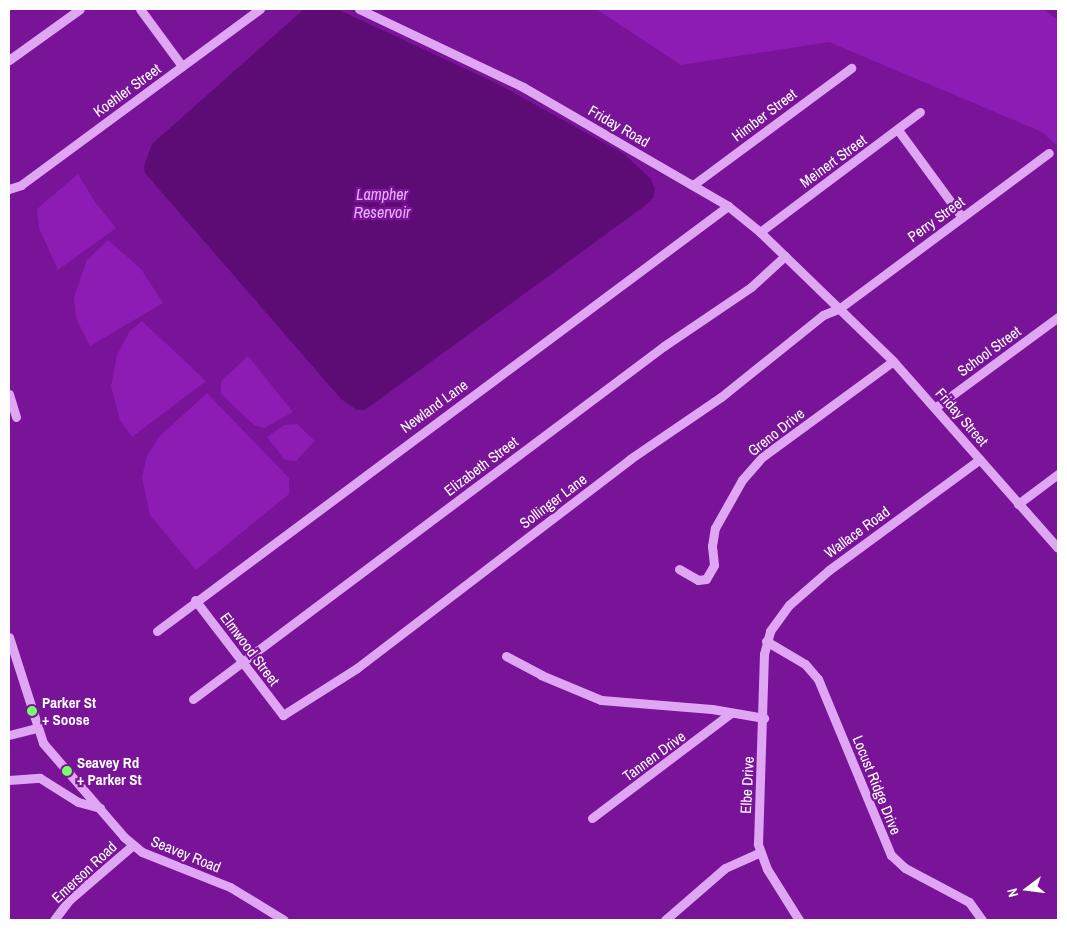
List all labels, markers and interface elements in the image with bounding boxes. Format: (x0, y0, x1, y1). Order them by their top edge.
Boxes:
street label: Koehler Street (90, 60, 164, 120)
street label: Himber Street (728, 85, 800, 145)
street label: Friday Road (585, 101, 653, 151)
street label: Meinert Street (796, 131, 870, 191)
water label: Lampher Reservoir (354, 184, 410, 222)
street label: Perry Street (904, 192, 968, 246)
street label: School Street (954, 322, 1024, 380)
street label: Newland Lane (397, 376, 471, 436)
street label: Friday Street (932, 384, 992, 450)
street label: Greno Drive (744, 404, 808, 460)
street label: Elizabeth Street (441, 432, 521, 500)
street label: Sollinger Lane (516, 470, 590, 532)
street label: Wallace Road (821, 502, 893, 562)
street label: Elmwood Street (217, 609, 283, 689)
place label: Parker St + Soose (42, 693, 96, 728)
marker: Parker St + Soose (26, 705, 38, 717)
street label: Tannen Drive (619, 727, 689, 785)
street label: Locust Ridge Drive (849, 733, 905, 837)
place label: Seavey Rd + Parker St (77, 753, 142, 788)
street label: Elbe Drive (737, 756, 757, 814)
marker: Seavey Rd + Parker St (61, 765, 73, 777)
street label: Seavey Road (148, 832, 224, 876)
street label: Emerson Road (48, 837, 120, 907)
north arrow (1002, 864, 1052, 914)
text: N (1003, 887, 1022, 899)

